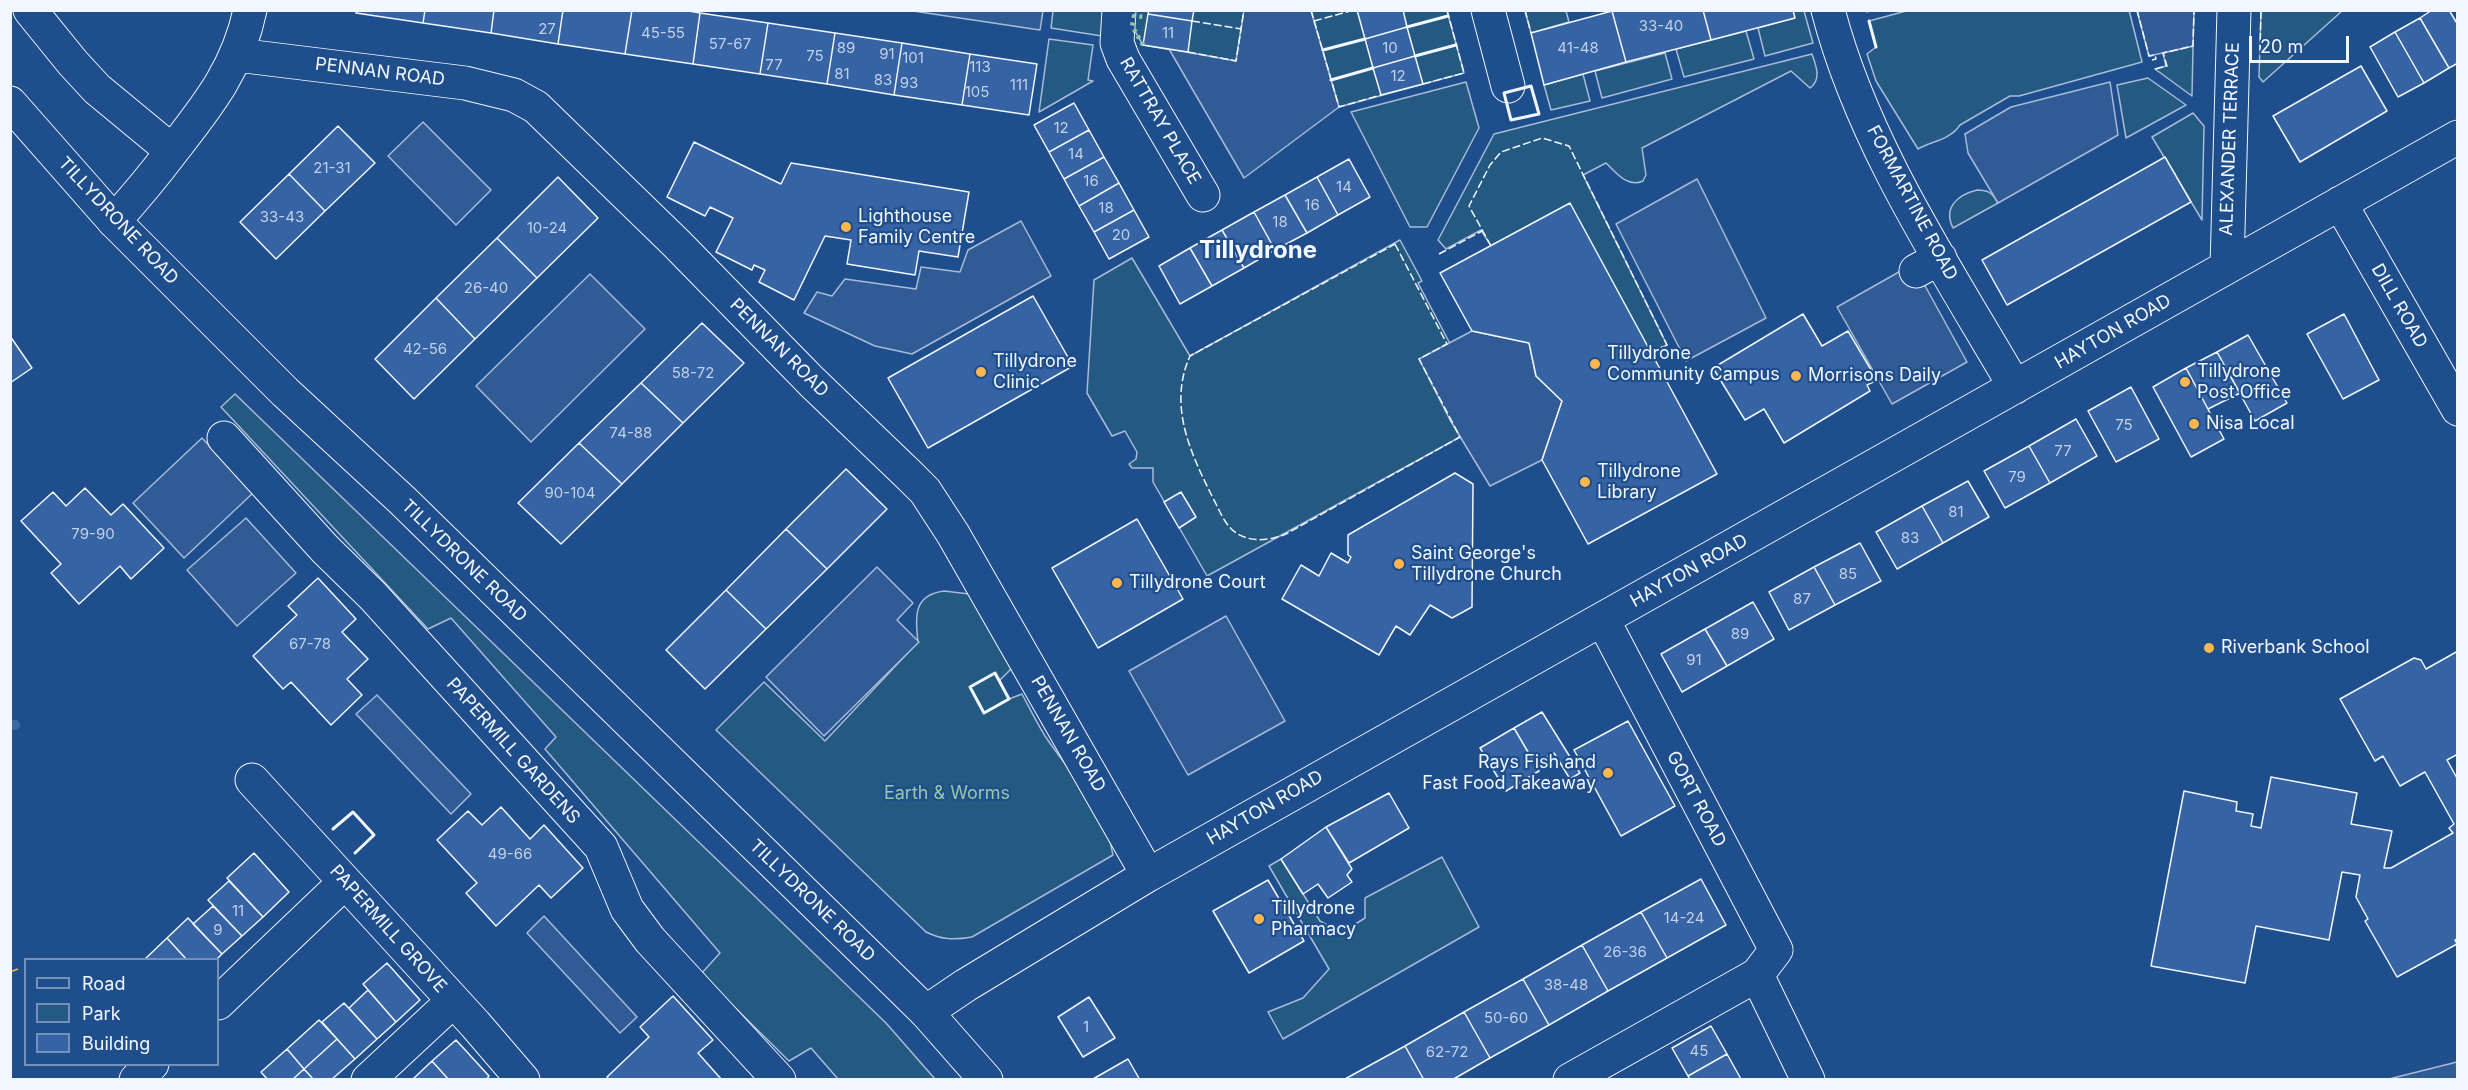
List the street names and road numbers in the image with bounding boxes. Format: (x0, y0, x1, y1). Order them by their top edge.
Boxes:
street label: ALEXANDER TERRACE (2216, 42, 2244, 236)
street label: PENNAN ROAD (314, 53, 446, 91)
street label: RATTRAY PLACE (1115, 54, 1205, 188)
street label: FORMARTINE ROAD (1862, 122, 1962, 284)
street label: TILLYDRONE ROAD (53, 153, 183, 289)
street label: DILL ROAD (2366, 260, 2432, 352)
street label: HAYTON ROAD (2051, 290, 2175, 374)
street label: PENNAN ROAD (725, 294, 833, 402)
street label: TILLYDRONE ROAD (397, 495, 531, 627)
street label: HAYTON ROAD (1627, 530, 1751, 612)
street label: PENNAN ROAD (1026, 672, 1110, 796)
street label: PAPERMILL GARDENS (442, 674, 584, 828)
street label: GORT ROAD (1662, 747, 1730, 851)
street label: HAYTON ROAD (1203, 766, 1327, 850)
street label: TILLYDRONE ROAD (745, 835, 879, 967)
street label: PAPERMILL GROVE (325, 861, 451, 997)

